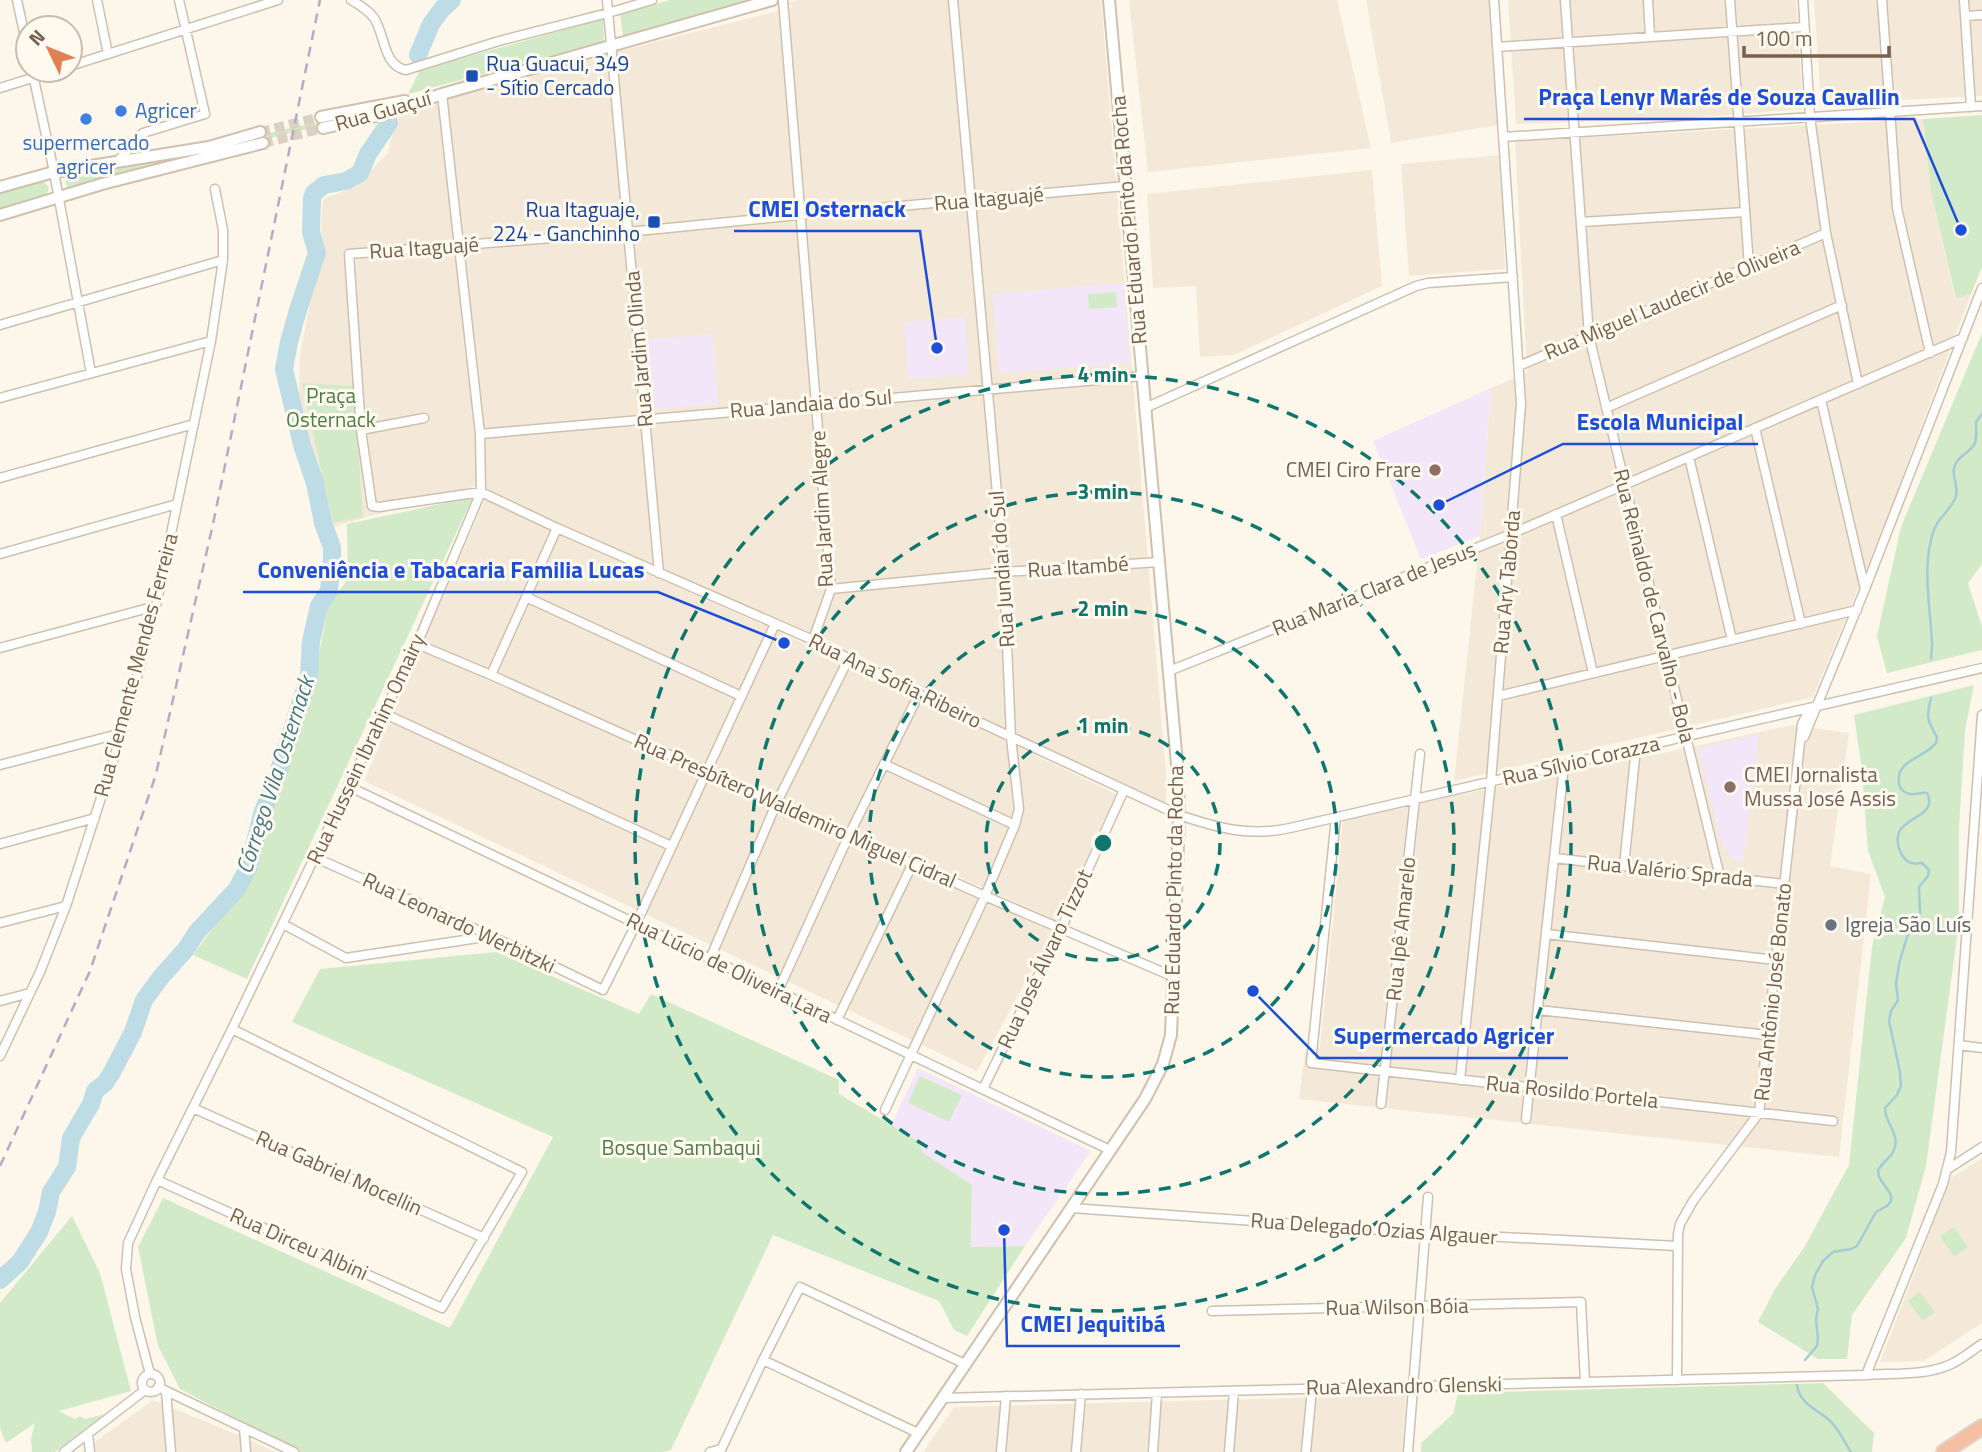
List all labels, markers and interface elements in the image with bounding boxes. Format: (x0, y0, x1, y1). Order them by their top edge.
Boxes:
north arrow (14, 14, 84, 84)
scale bar (1744, 14, 1889, 58)
text: N (21, 22, 51, 52)
text: 100 m (1755, 22, 1812, 54)
place label: Rua Guacui, 349 - Sítio Cercado (486, 47, 629, 103)
marker: Rua Guacui, 349 - Sítio Cercado (464, 68, 480, 84)
callout: Praça Lenyr Marés de Souza Cavallin (1524, 75, 1914, 119)
text: Praça Lenyr Marés de Souza Cavallin (1538, 79, 1900, 114)
street label: Rua Guaçuí (331, 81, 436, 139)
place label: Agricer (135, 94, 197, 126)
street label: Rua Eduardo Pinto da Rocha (1101, 94, 1155, 346)
marker: Agricer (113, 103, 129, 119)
marker: supermercado agricer (78, 111, 94, 127)
place label: supermercado agricer (23, 126, 149, 182)
street label: Rua Itaguajé (933, 177, 1045, 219)
callout: CMEI Osternack (734, 187, 920, 231)
text: CMEI Osternack (748, 191, 906, 226)
place label: Rua Itaguaje, 224 - Ganchinho (493, 193, 640, 249)
marker: Rua Itaguaje, 224 - Ganchinho (646, 214, 662, 230)
street label: Rua Itaguajé (368, 227, 480, 267)
street label: Rua Miguel Laudecir de Oliveira (1539, 230, 1805, 368)
street label: Rua Jardim Olinda (615, 269, 661, 429)
text: 4 min (1077, 358, 1129, 390)
park label: Praça Osternack (286, 379, 376, 435)
street label: Rua Jandaia do Sul (729, 380, 893, 426)
callout: Escola Municipal (1563, 400, 1758, 444)
text: Escola Municipal (1577, 404, 1743, 439)
street label: Rua Jardim Alegre (801, 430, 841, 588)
place label: CMEI Ciro Frare (1286, 453, 1421, 485)
marker: CMEI Ciro Frare (1427, 462, 1443, 478)
street label: Rua Reinaldo de Carvalho - Bola (1605, 465, 1705, 747)
text: 3 min (1077, 475, 1129, 507)
street label: Rua Jundiaí do Sul (980, 489, 1022, 649)
street label: Rua Ary Taborda (1484, 508, 1528, 655)
street label: Rua Clemente Mendes Ferreira (84, 529, 186, 800)
street label: Rua Maria Clara de Jesus (1267, 533, 1480, 644)
street label: Rua Itambé (1026, 547, 1130, 586)
callout: Conveniência e Tabacaria Familia Lucas (243, 548, 658, 592)
text: Conveniência e Tabacaria Familia Lucas (257, 552, 645, 587)
text: 2 min (1077, 592, 1129, 624)
street label: Rua Ana Sofia Ribeiro (803, 624, 987, 736)
street label: Rua Hussein Ibrahim Omairy (298, 628, 433, 869)
water label: Córrego Vila Osternack (226, 669, 324, 878)
text: 1 min (1077, 709, 1129, 741)
street label: Rua Presbítero Waldemiro Miguel Cidral (629, 724, 962, 896)
street label: Rua Sílvio Corazza (1499, 726, 1663, 794)
place label: CMEI Jornalista Mussa José Assis (1744, 758, 1896, 814)
street label: Rua Eduardo Pinto da Rocha (1155, 764, 1191, 1015)
marker: CMEI Jornalista Mussa José Assis (1722, 779, 1738, 795)
centre of rings (1091, 831, 1115, 855)
street label: Rua Valério Sprada (1586, 845, 1755, 895)
street label: Rua Ipê Amarelo (1377, 855, 1423, 1003)
street label: Rua Leonardo Werbitzki (358, 863, 561, 981)
street label: Rua José Álvaro Tizzot (988, 863, 1100, 1054)
street label: Rua Antônio José Bonato (1745, 881, 1799, 1103)
street label: Rua Lúcio de Oliveira Lara (621, 903, 838, 1031)
place label: Igreja São Luís (1845, 908, 1971, 940)
marker: Igreja São Luís (1823, 917, 1839, 933)
callout: Supermercado Agricer (1319, 1014, 1568, 1058)
text: Supermercado Agricer (1334, 1018, 1555, 1053)
street label: Rua Rosildo Portela (1484, 1066, 1660, 1116)
street label: Rua Gabriel Mocellin (251, 1121, 428, 1223)
park label: Bosque Sambaqui (601, 1131, 761, 1163)
street label: Rua Dirceu Albini (225, 1198, 374, 1288)
street label: Rua Delegado Ozias Algauer (1249, 1203, 1499, 1253)
street label: Rua Wilson Bóia (1325, 1289, 1469, 1323)
callout: CMEI Jequitibá (1007, 1302, 1180, 1346)
text: CMEI Jequitibá (1021, 1306, 1165, 1341)
street label: Rua Alexandro Glenski (1306, 1367, 1502, 1403)

